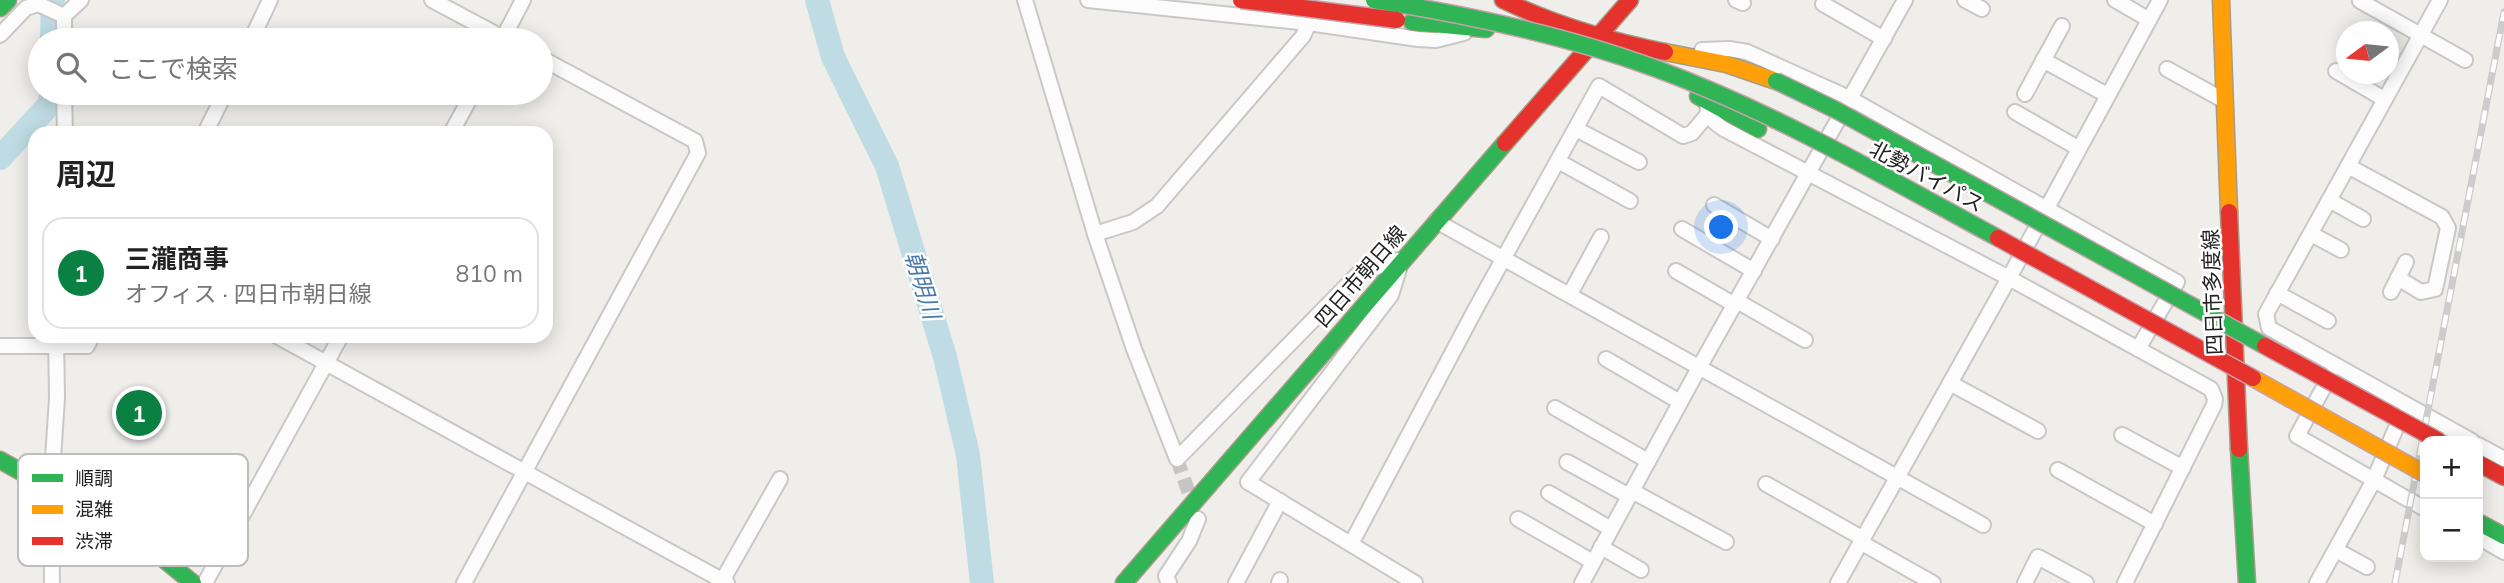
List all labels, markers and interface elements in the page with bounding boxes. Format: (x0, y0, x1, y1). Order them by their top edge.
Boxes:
north arrow (2336, 21, 2399, 84)
search box (28, 28, 553, 105)
icon: search (52, 48, 90, 86)
text: ここで検索 (108, 52, 238, 85)
street label: 北勢バイパス (1865, 135, 1989, 217)
text: 周辺 (56, 155, 116, 193)
your location (1704, 210, 1738, 244)
street label: 四日市朝日線 (1309, 220, 1411, 332)
street label: 四日市多度線 (2197, 229, 2227, 355)
text: 三瀧商事 (125, 242, 229, 275)
water label: 朝明川 (899, 248, 948, 325)
text: 1 (74, 259, 88, 288)
text: 810 m (455, 259, 523, 288)
text: オフィス · 四日市朝日線 (125, 279, 372, 308)
pin: 1 (116, 387, 162, 439)
map controls (2420, 436, 2483, 562)
button: + (2420, 436, 2483, 499)
legend (18, 454, 248, 566)
text: 順調 (75, 466, 113, 490)
text: 混雑 (75, 497, 113, 521)
button: − (2420, 499, 2483, 562)
text: 渋滞 (75, 529, 113, 553)

